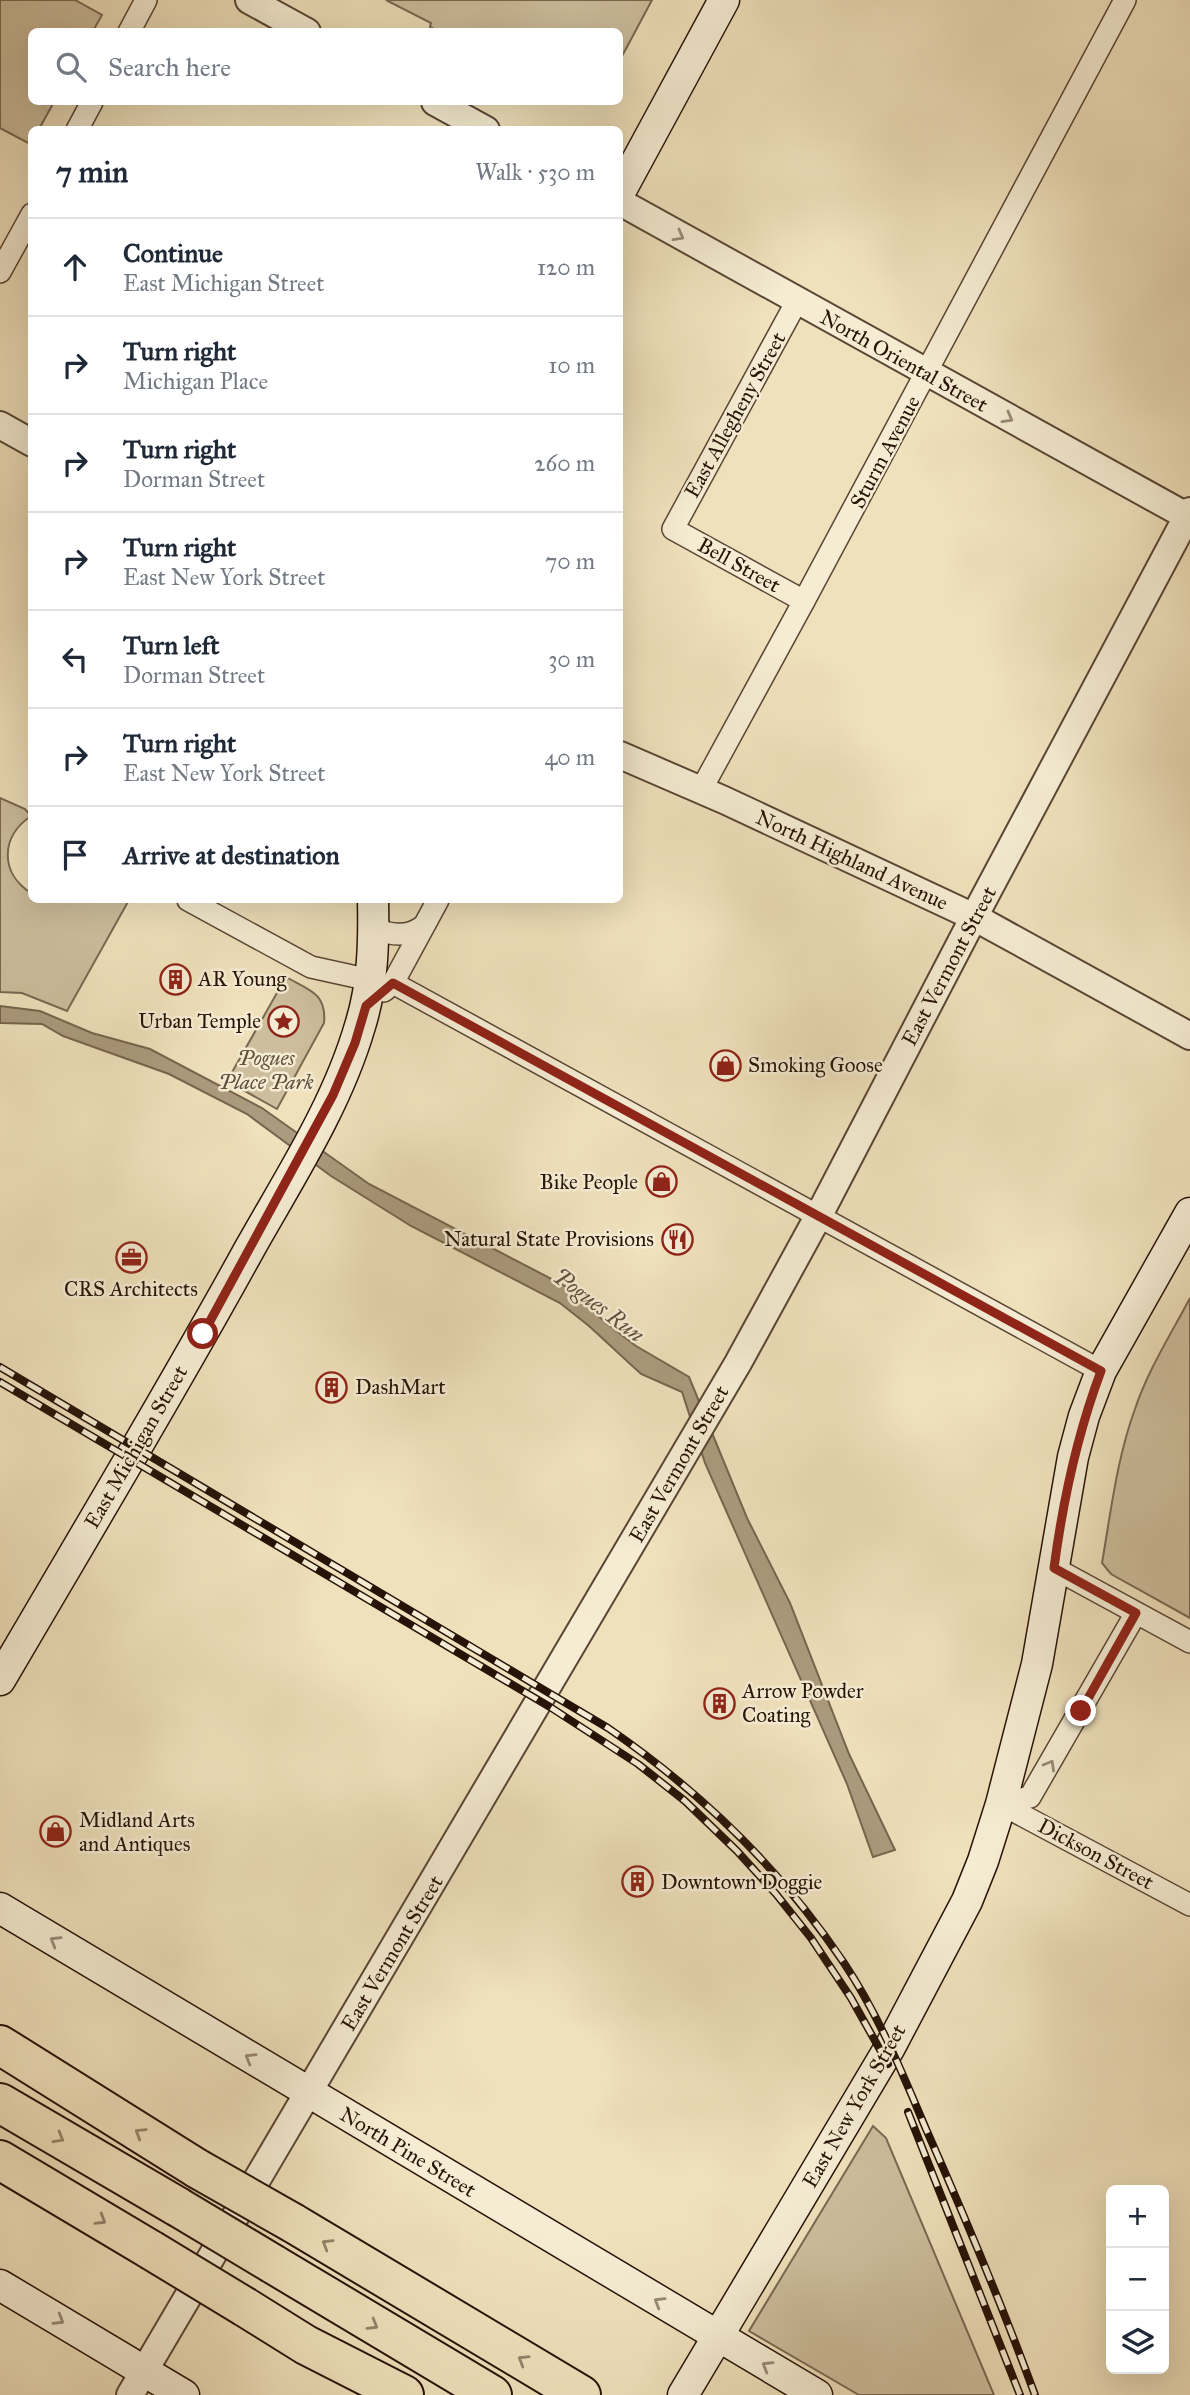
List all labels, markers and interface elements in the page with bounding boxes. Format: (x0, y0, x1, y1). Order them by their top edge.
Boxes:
search box (28, 28, 623, 105)
icon: search (52, 48, 90, 86)
text: Search here (108, 51, 231, 83)
text: 7 min (56, 154, 128, 190)
text: Walk · 530 m (475, 158, 595, 186)
one-way arrow (672, 227, 684, 241)
text: Continue (123, 237, 223, 269)
icon: ahead (56, 248, 94, 286)
text: 120 m (537, 253, 595, 281)
text: East Michigan Street (123, 269, 324, 297)
street label: North Oriental Street (816, 304, 993, 418)
street label: East Allegheny Street (679, 327, 792, 502)
text: Turn right (123, 335, 236, 367)
icon: right (56, 346, 94, 384)
text: 10 m (548, 351, 595, 379)
text: Michigan Place (123, 367, 268, 395)
street label: Sturm Avenue (844, 391, 926, 513)
one-way arrow (1001, 410, 1013, 423)
text: Turn right (123, 433, 236, 465)
icon: right (56, 444, 94, 482)
text: 260 m (534, 449, 595, 477)
text: Dorman Street (123, 465, 265, 493)
text: Turn right (123, 531, 236, 563)
street label: Bell Street (693, 532, 785, 599)
icon: right (56, 542, 94, 580)
text: 70 m (545, 547, 595, 575)
text: East New York Street (123, 563, 325, 591)
text: Turn left (123, 629, 219, 661)
icon: left (56, 640, 94, 678)
text: 30 m (548, 645, 595, 673)
text: Dorman Street (123, 661, 265, 689)
text: Turn right (123, 727, 236, 759)
icon: right (56, 738, 94, 776)
text: 40 m (545, 743, 595, 771)
text: East New York Street (123, 759, 325, 787)
street label: North Highland Avenue (752, 804, 952, 916)
icon: arrive (56, 836, 94, 874)
text: Arrive at destination (123, 839, 340, 871)
street label: East Vermont Street (896, 881, 1002, 1050)
building icon: AR Young (158, 962, 192, 996)
place label: AR Young (197, 966, 287, 992)
place icon: Urban Temple (267, 1004, 301, 1038)
place label: Urban Temple (138, 1008, 261, 1034)
park label: Pogues Place Park (218, 1045, 314, 1095)
shop icon: Smoking Goose (708, 1048, 742, 1082)
place label: Smoking Goose (748, 1052, 883, 1078)
shop icon: Bike People (644, 1165, 678, 1199)
place label: Bike People (540, 1169, 638, 1195)
restaurant icon: Natural State Provisions (660, 1222, 694, 1256)
place label: Natural State Provisions (444, 1226, 654, 1252)
office icon: CRS Architects (114, 1240, 148, 1274)
water label: Pogues Run (548, 1262, 650, 1348)
place label: CRS Architects (64, 1276, 198, 1302)
route start (187, 1318, 218, 1349)
street label: East Michigan Street (79, 1360, 194, 1533)
building icon: DashMart (315, 1370, 349, 1404)
place label: DashMart (355, 1374, 446, 1400)
street label: East Vermont Street (623, 1380, 735, 1547)
place label: Arrow Powder Coating (741, 1678, 864, 1728)
building icon: Arrow Powder Coating (702, 1686, 736, 1720)
route end (1065, 1695, 1096, 1726)
one-way arrow (1042, 1759, 1055, 1772)
place label: Midland Arts and Antiques (79, 1807, 195, 1857)
street label: Dickson Street (1034, 1813, 1159, 1896)
shop icon: Midland Arts and Antiques (39, 1815, 73, 1849)
building icon: Downtown Doggie (621, 1865, 655, 1899)
place label: Downtown Doggie (661, 1869, 823, 1895)
street label: East Vermont Street (335, 1870, 449, 2036)
one-way arrow (50, 1937, 63, 1950)
street label: East New York Street (797, 2019, 912, 2192)
one-way arrow (245, 2054, 258, 2067)
street label: North Pine Street (335, 2101, 481, 2203)
one-way arrow (135, 2129, 148, 2142)
one-way arrow (52, 2130, 64, 2143)
map controls (1106, 2185, 1169, 2374)
button: + (1106, 2185, 1169, 2248)
one-way arrow (93, 2212, 106, 2225)
one-way arrow (322, 2239, 335, 2252)
button: − (1106, 2248, 1169, 2311)
one-way arrow (653, 2297, 666, 2310)
button: layers (1106, 2311, 1169, 2374)
one-way arrow (51, 2312, 64, 2325)
one-way arrow (366, 2316, 379, 2329)
one-way arrow (517, 2355, 530, 2368)
one-way arrow (762, 2361, 775, 2374)

